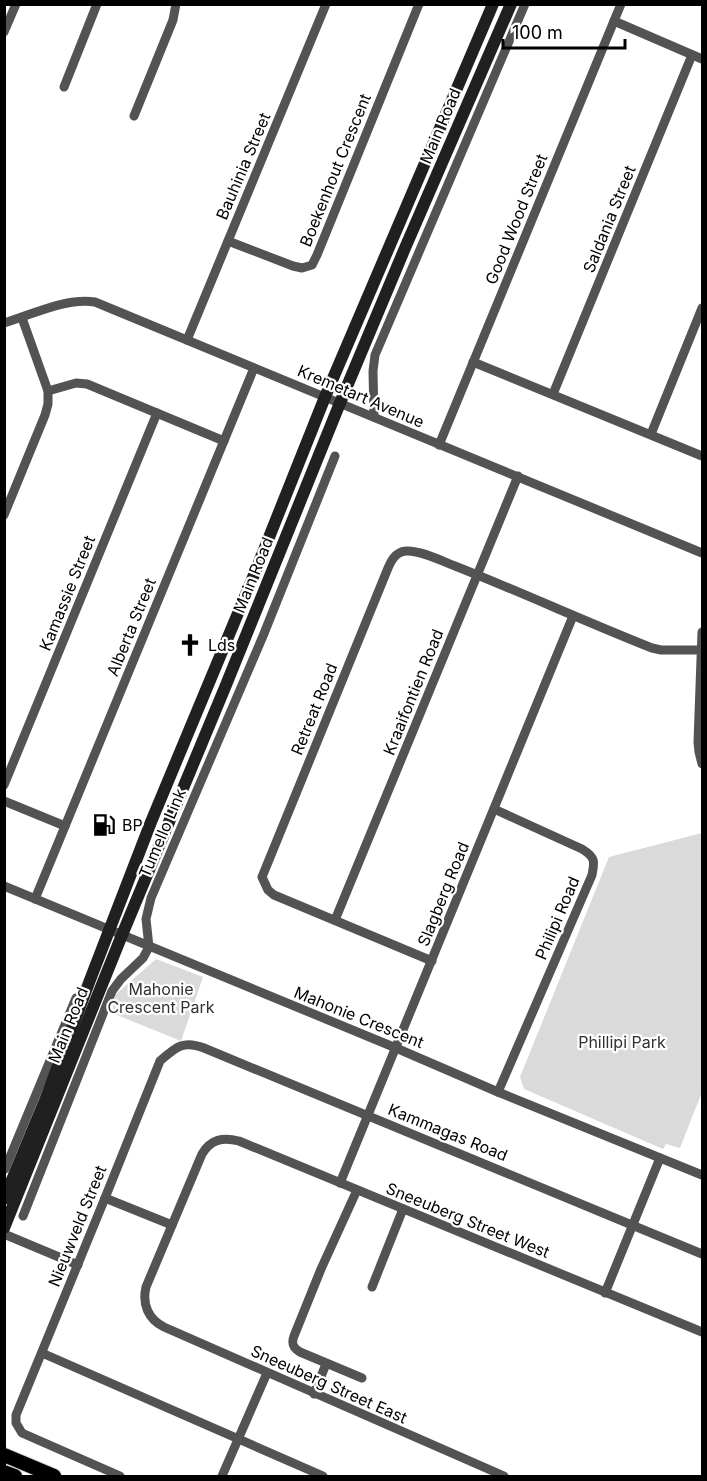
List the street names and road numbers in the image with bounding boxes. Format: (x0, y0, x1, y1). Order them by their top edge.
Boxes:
street label: Main Road (415, 85, 465, 167)
street label: Boekenhout Crescent (295, 91, 375, 249)
street label: Bauhinia Street (211, 110, 275, 222)
street label: Good Wood Street (481, 151, 551, 287)
street label: Saldania Street (578, 162, 640, 276)
street label: Kremetart Avenue (295, 360, 427, 432)
street label: Kamassie Street (35, 532, 99, 654)
street label: Main Road (229, 534, 277, 616)
street label: Alberta Street (102, 575, 160, 679)
street label: Kraaifontien Road (379, 626, 447, 758)
street label: Retreat Road (287, 660, 341, 758)
street label: Tumello Link (134, 785, 190, 881)
street label: Slagberg Road (413, 839, 473, 949)
street label: Philipi Road (531, 874, 583, 962)
street label: Mahonie Crescent (291, 982, 427, 1052)
street label: Main Road (44, 984, 92, 1066)
street label: Kammagas Road (385, 1099, 511, 1165)
street label: Nieuwveld Street (44, 1162, 110, 1290)
street label: Sneeuberg Street West (383, 1178, 553, 1262)
street label: Sneeuberg Street East (248, 1341, 410, 1427)

